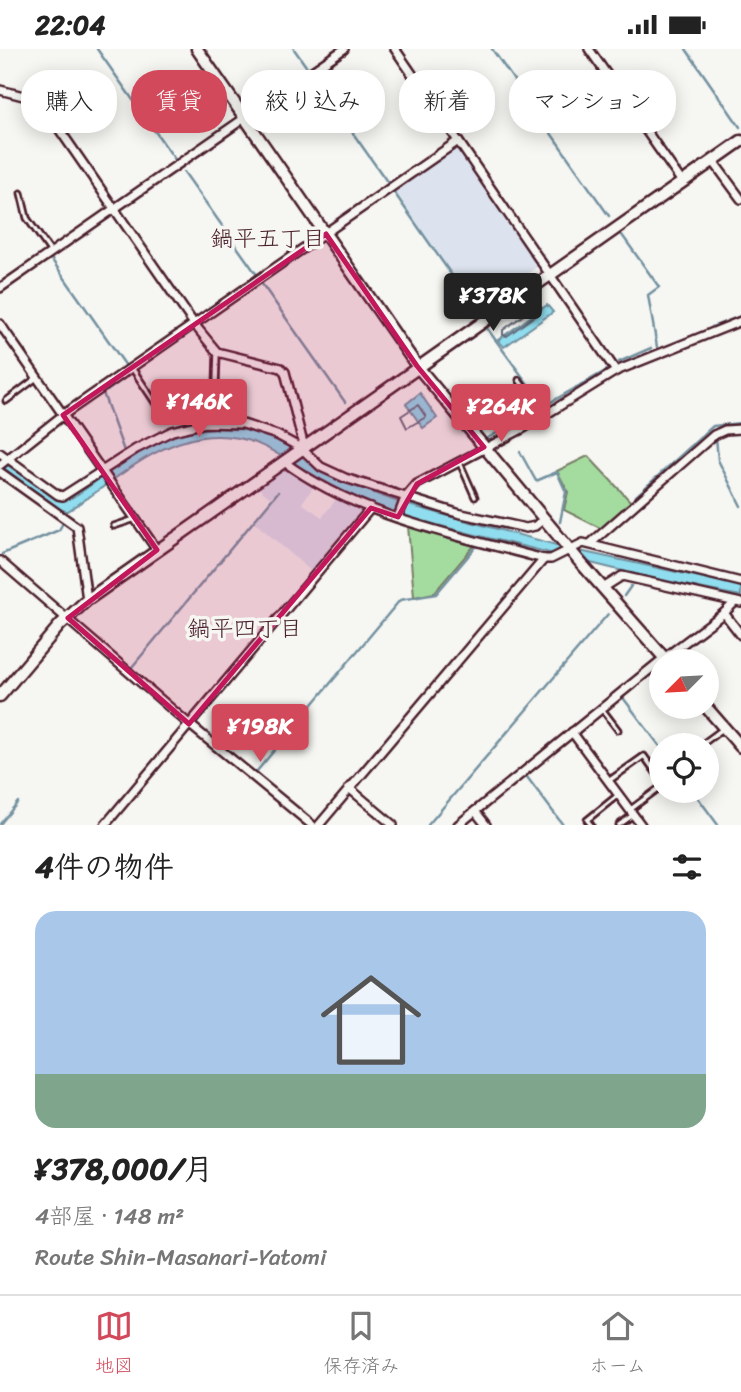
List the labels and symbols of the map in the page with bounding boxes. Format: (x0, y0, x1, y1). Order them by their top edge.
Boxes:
district label: 鍋平五丁目 (211, 218, 326, 259)
pin: ¥378K (444, 273, 542, 333)
pin: ¥146K (150, 379, 248, 439)
pin: ¥264K (452, 385, 550, 444)
district label: 鍋平四丁目 (188, 608, 303, 649)
north arrow (649, 649, 719, 719)
pin: ¥198K (211, 705, 309, 764)

